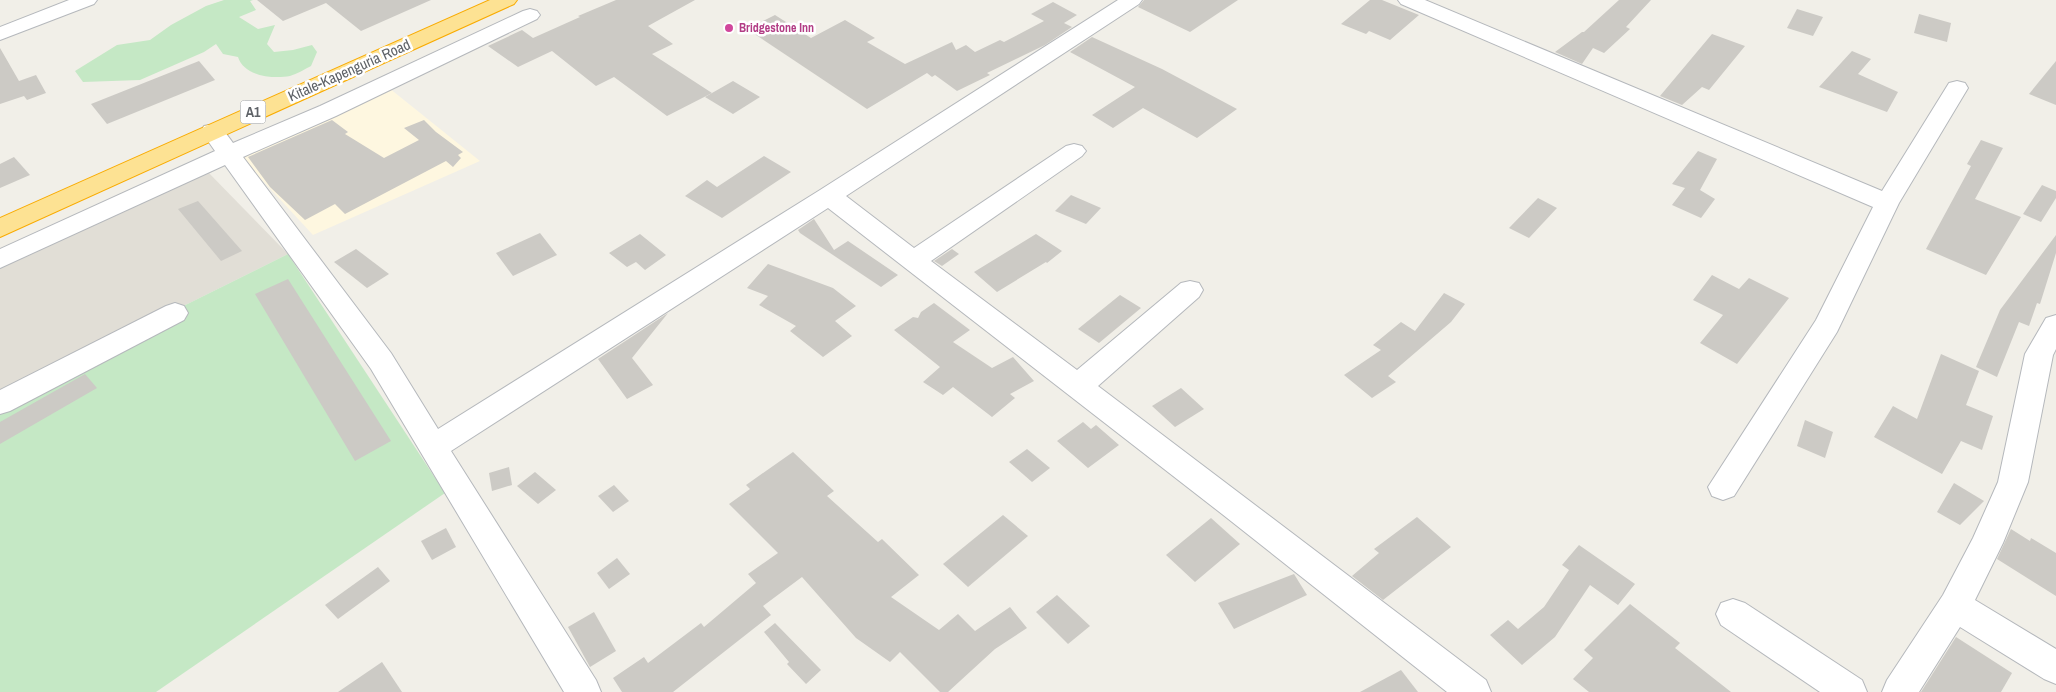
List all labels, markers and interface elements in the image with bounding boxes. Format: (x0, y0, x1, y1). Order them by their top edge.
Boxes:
place label: Bridgestone Inn (739, 20, 814, 36)
marker: Bridgestone Inn (723, 22, 735, 34)
street label: Kitale-Kapenguria Road (284, 34, 414, 106)
road number: A1 (240, 100, 266, 124)

